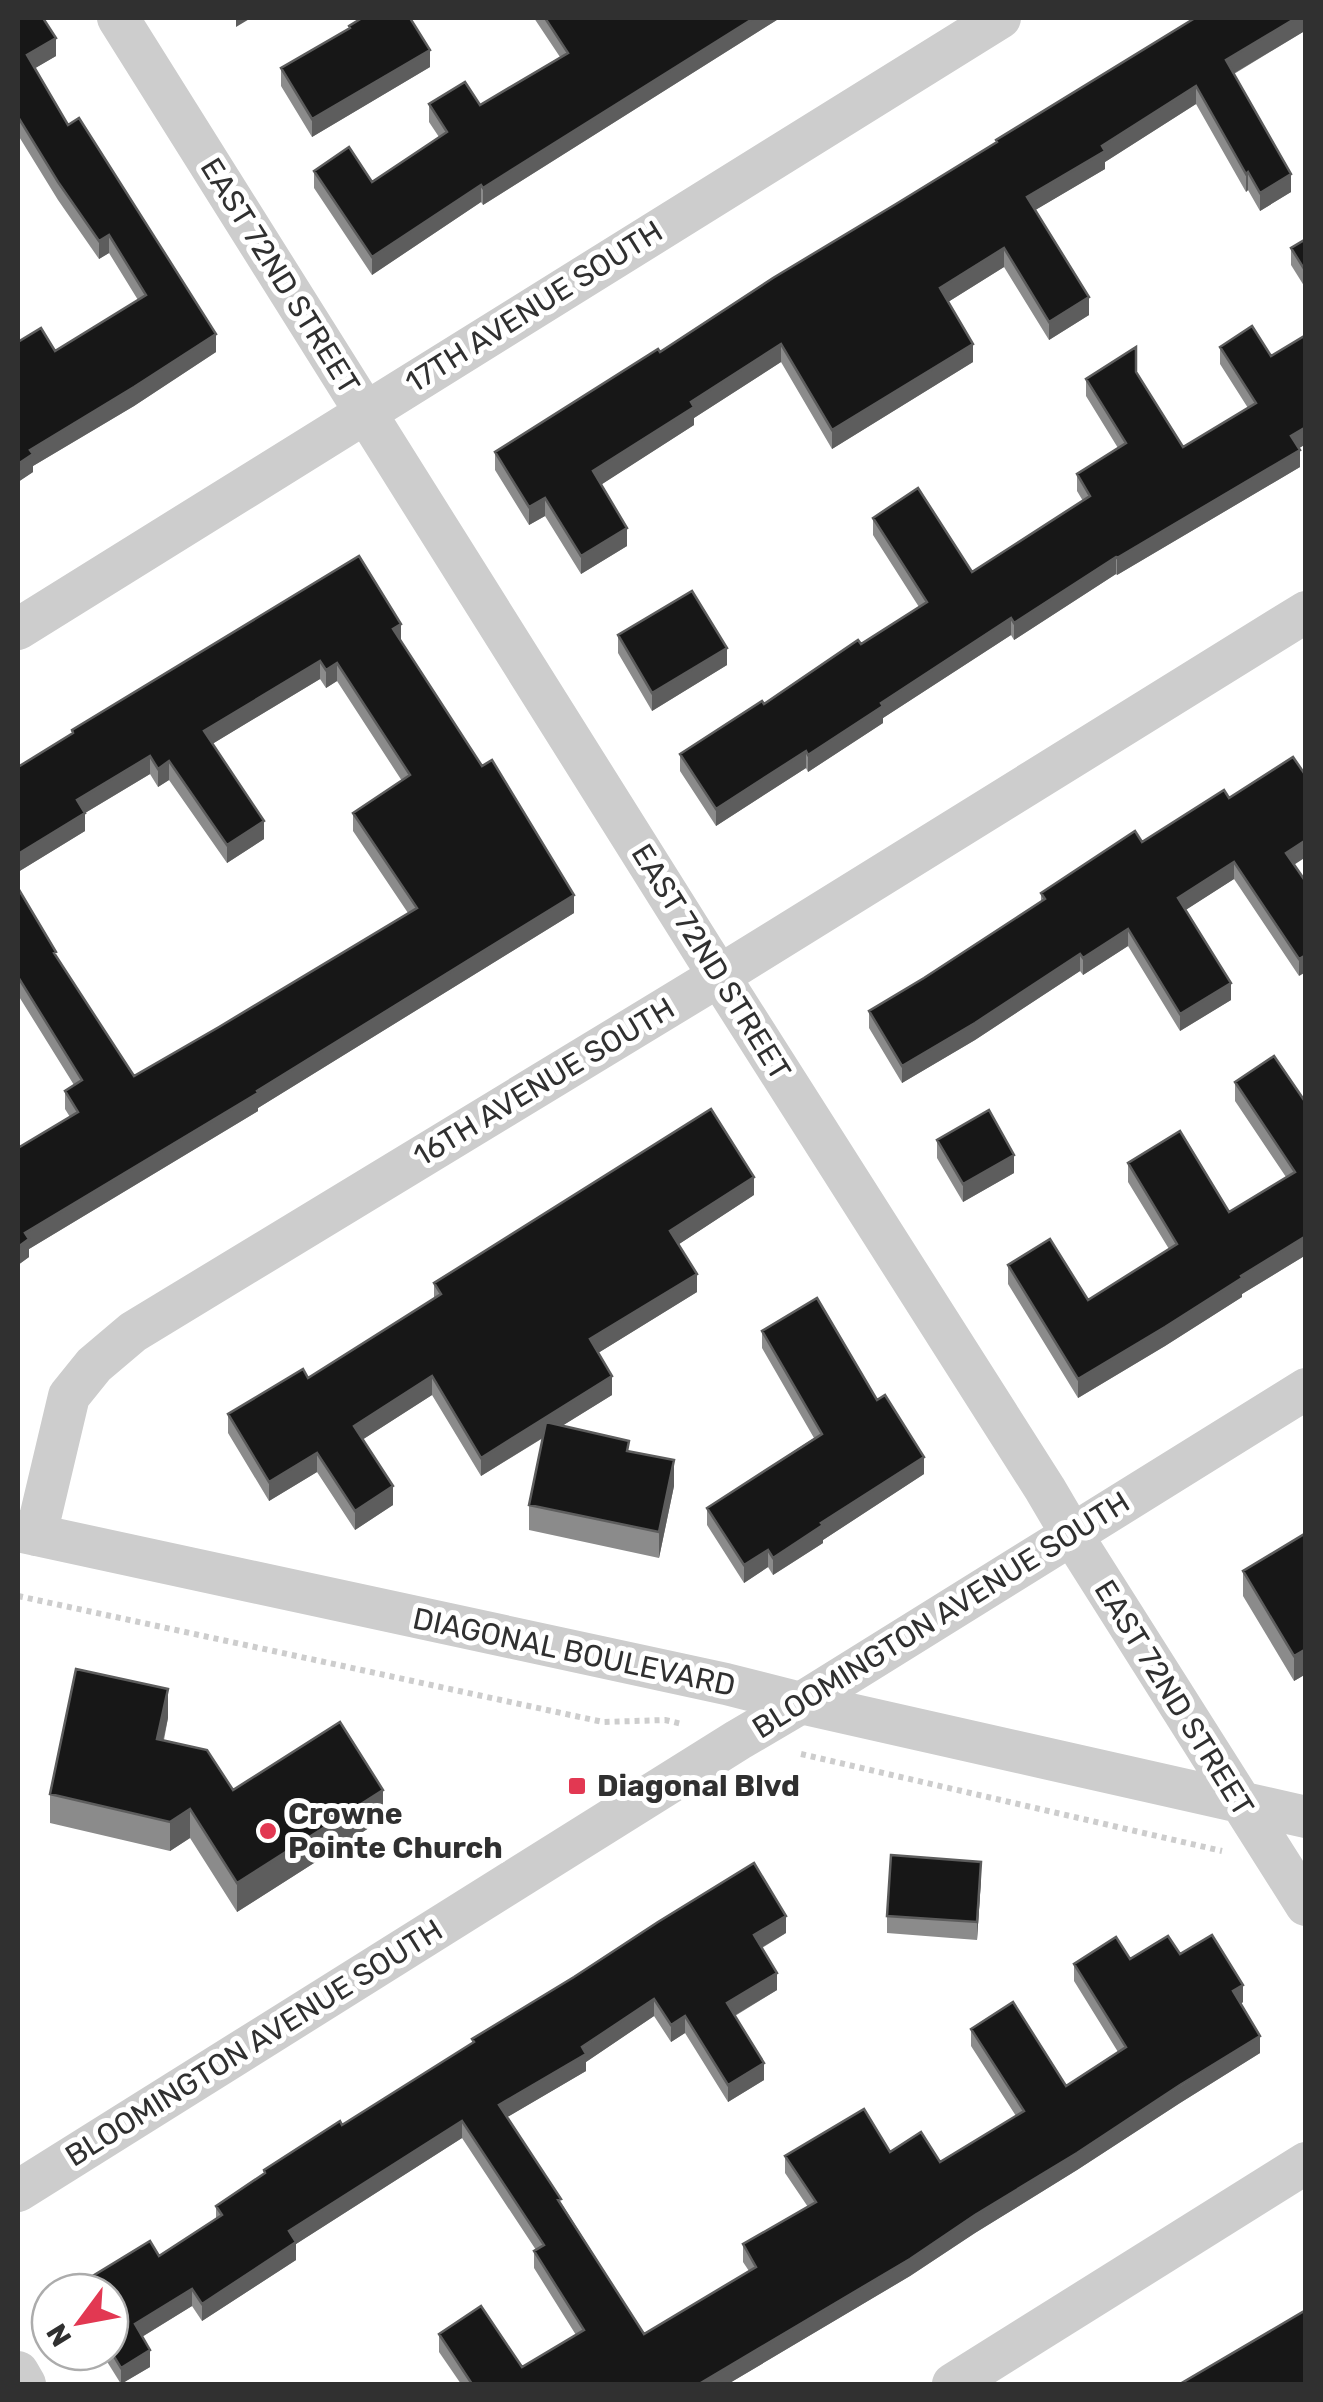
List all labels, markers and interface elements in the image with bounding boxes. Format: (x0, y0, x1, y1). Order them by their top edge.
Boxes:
street label: EAST 72ND STREET (193, 151, 367, 401)
street label: 17TH AVENUE SOUTH (399, 213, 669, 401)
street label: EAST 72ND STREET (624, 837, 798, 1087)
street label: 16TH AVENUE SOUTH (407, 990, 681, 1174)
street label: BLOOMINGTON AVENUE SOUTH (746, 1484, 1136, 1746)
street label: EAST 72ND STREET (1087, 1573, 1261, 1823)
street label: DIAGONAL BOULEVARD (410, 1600, 738, 1704)
place label: Diagonal Blvd (597, 1768, 800, 1804)
marker: Diagonal Blvd (566, 1775, 588, 1797)
place label: Crowne Pointe Church (288, 1796, 503, 1866)
marker: Crowne Pointe Church (257, 1820, 279, 1842)
street label: BLOOMINGTON AVENUE SOUTH (59, 1912, 449, 2174)
north arrow (30, 2272, 130, 2372)
text: N (40, 2318, 79, 2352)

